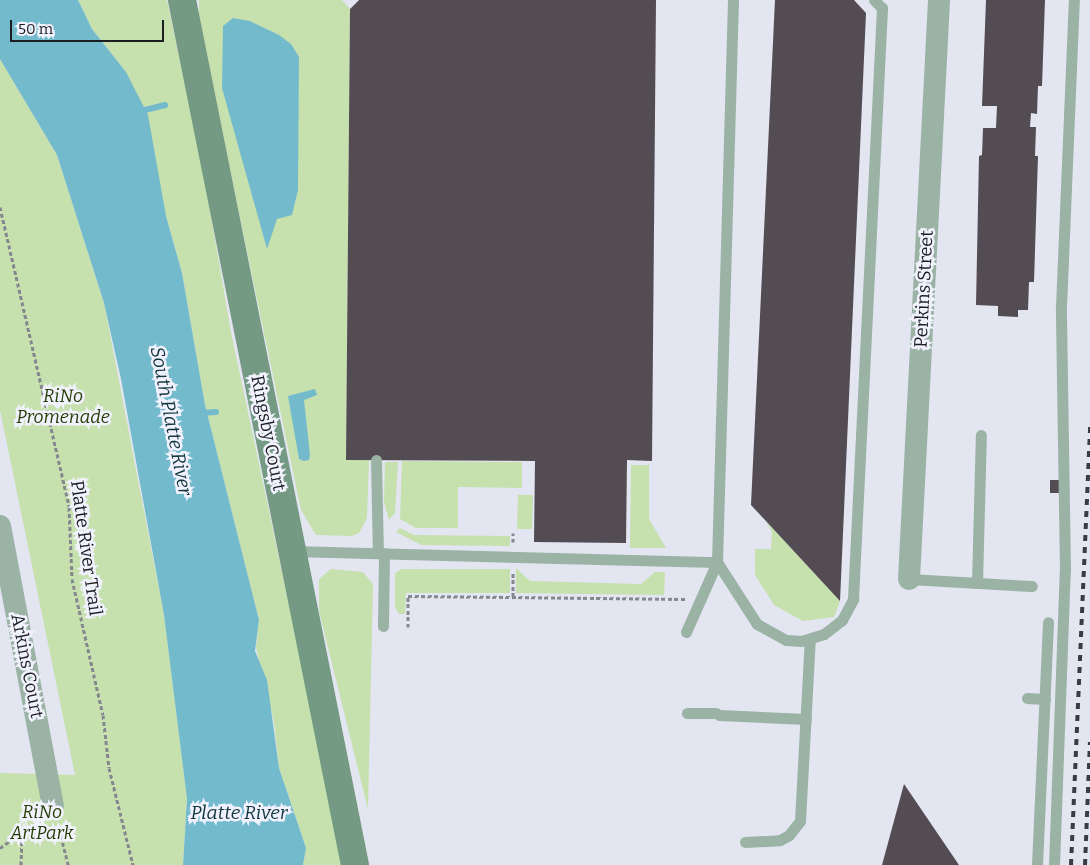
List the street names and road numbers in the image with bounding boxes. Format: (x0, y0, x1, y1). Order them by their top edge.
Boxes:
street label: Perkins Street (910, 230, 938, 348)
street label: Ringsby Court (246, 373, 290, 493)
street label: Platte River Trail (66, 479, 106, 617)
street label: Arkins Court (6, 612, 48, 720)

